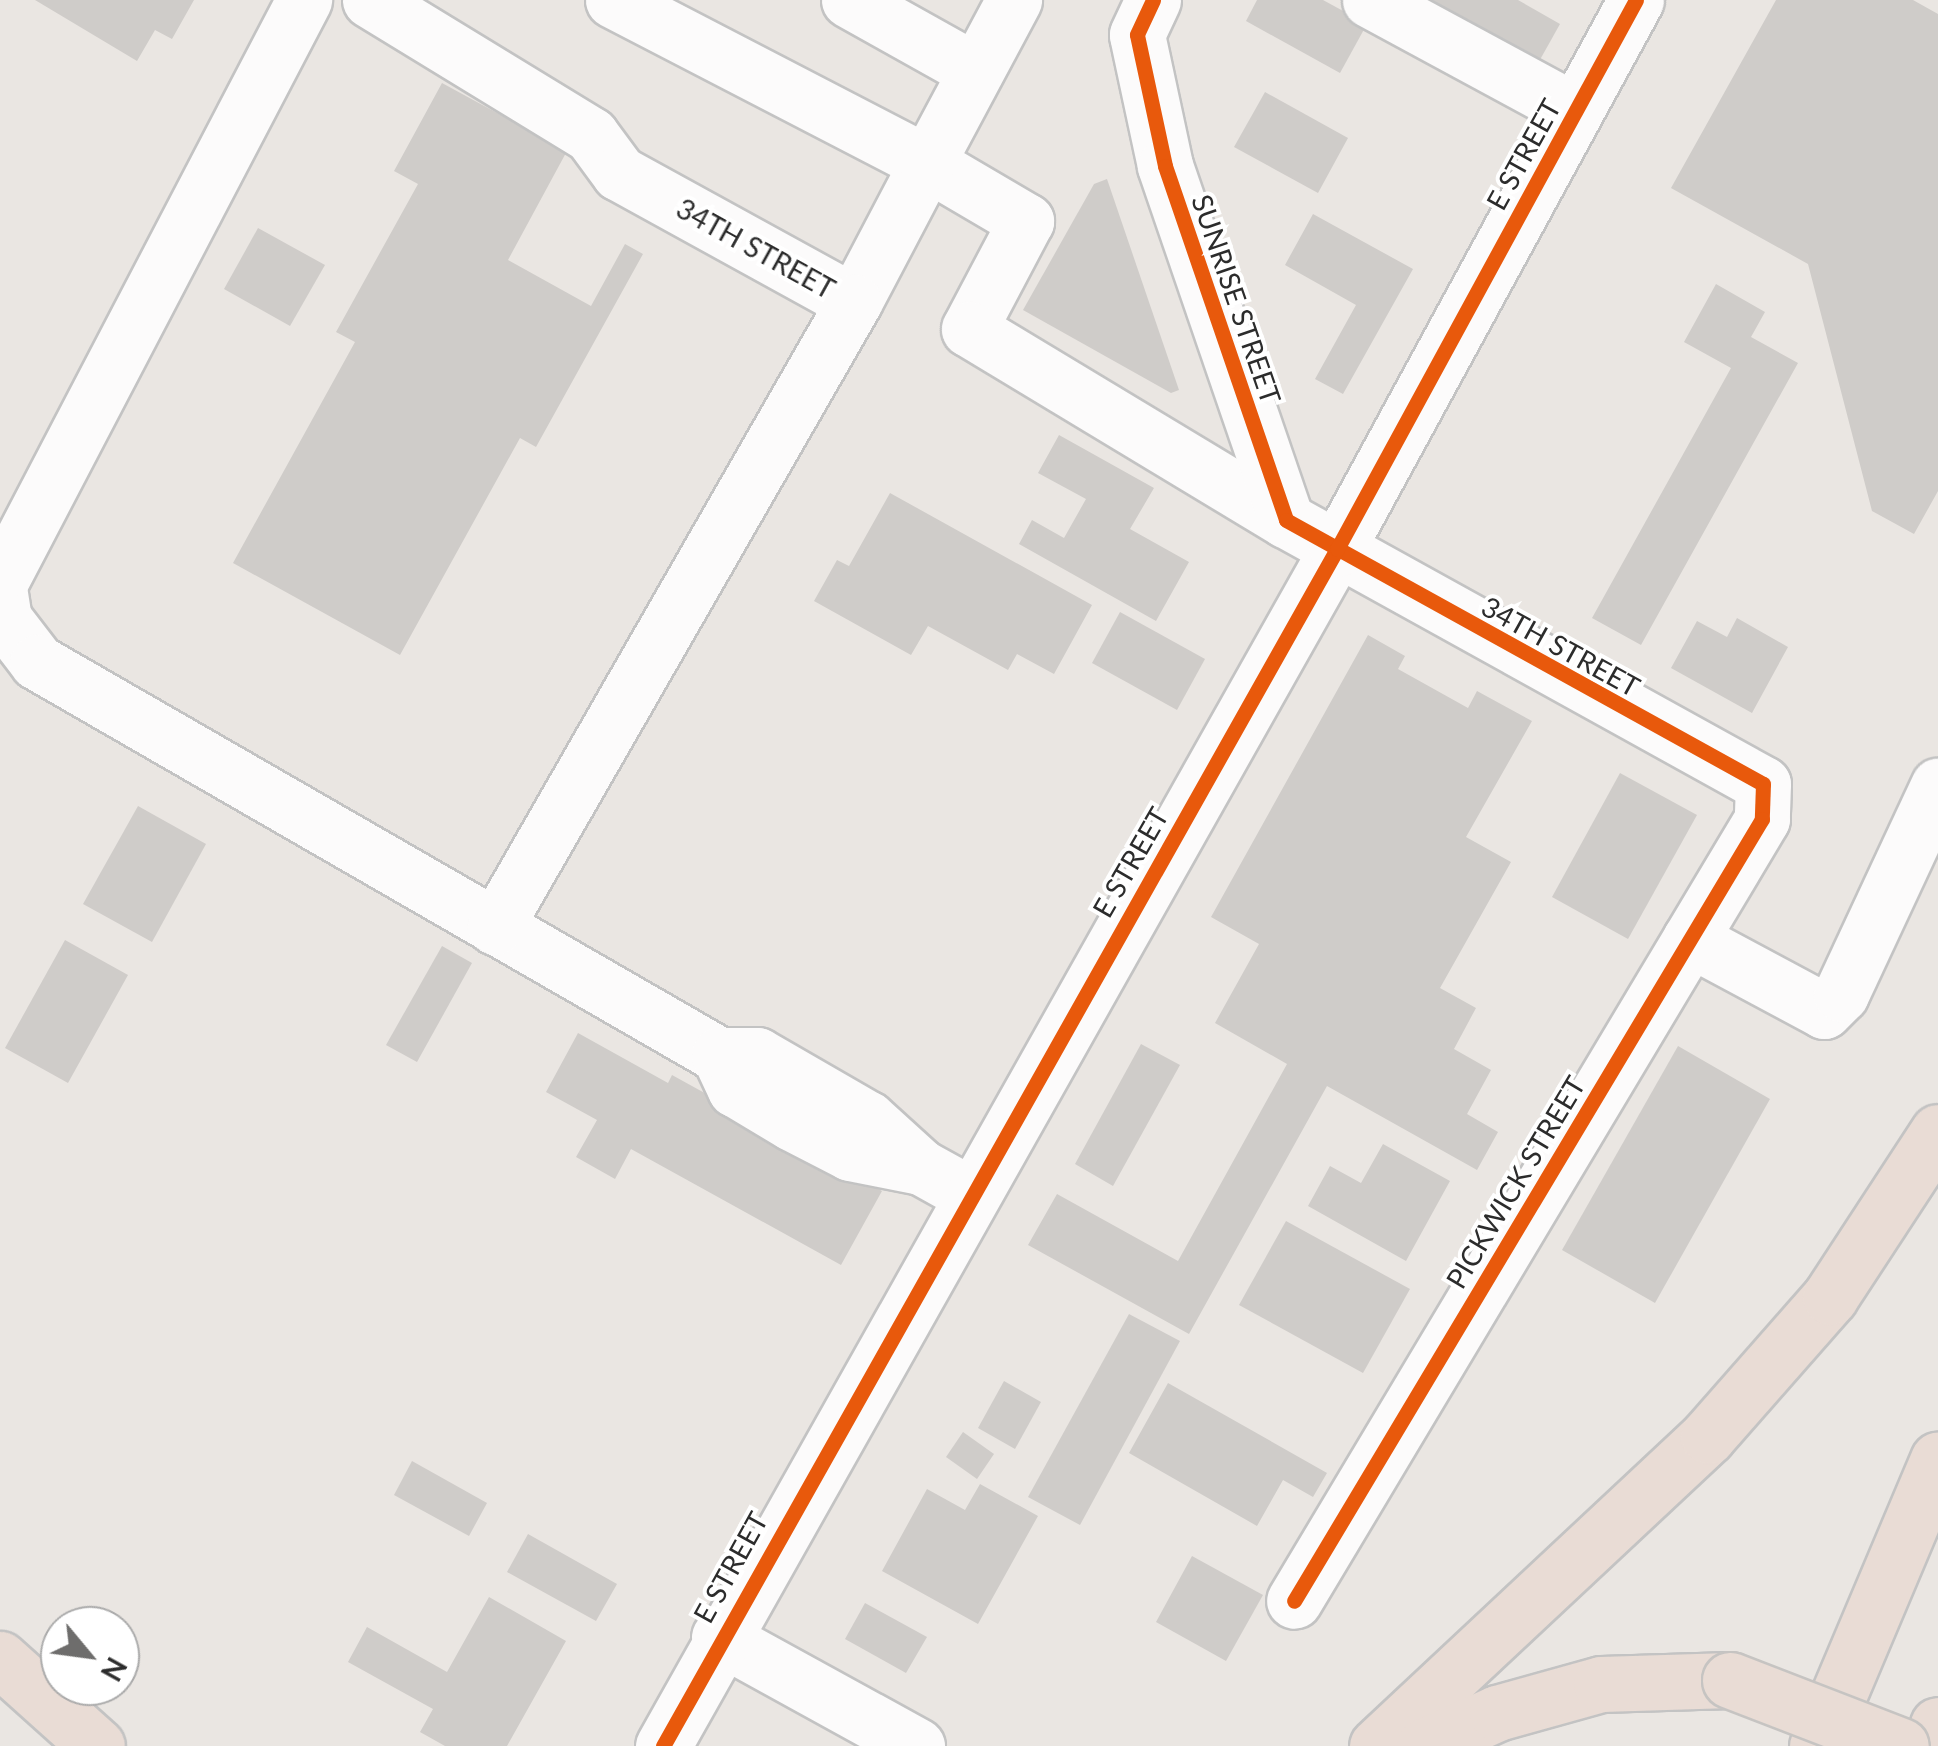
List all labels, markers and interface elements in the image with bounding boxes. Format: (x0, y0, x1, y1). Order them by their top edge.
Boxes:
street label: E STREET (1479, 93, 1567, 215)
street label: SUNRISE STREET (1185, 190, 1289, 408)
street label: 34TH STREET (671, 191, 841, 305)
street label: 34TH STREET (1476, 589, 1646, 703)
street label: E STREET (1085, 801, 1175, 923)
street label: PICKWICK STREET (1438, 1070, 1592, 1294)
street label: E STREET (686, 1506, 774, 1628)
north arrow (40, 1606, 140, 1706)
text: N (94, 1652, 135, 1687)

